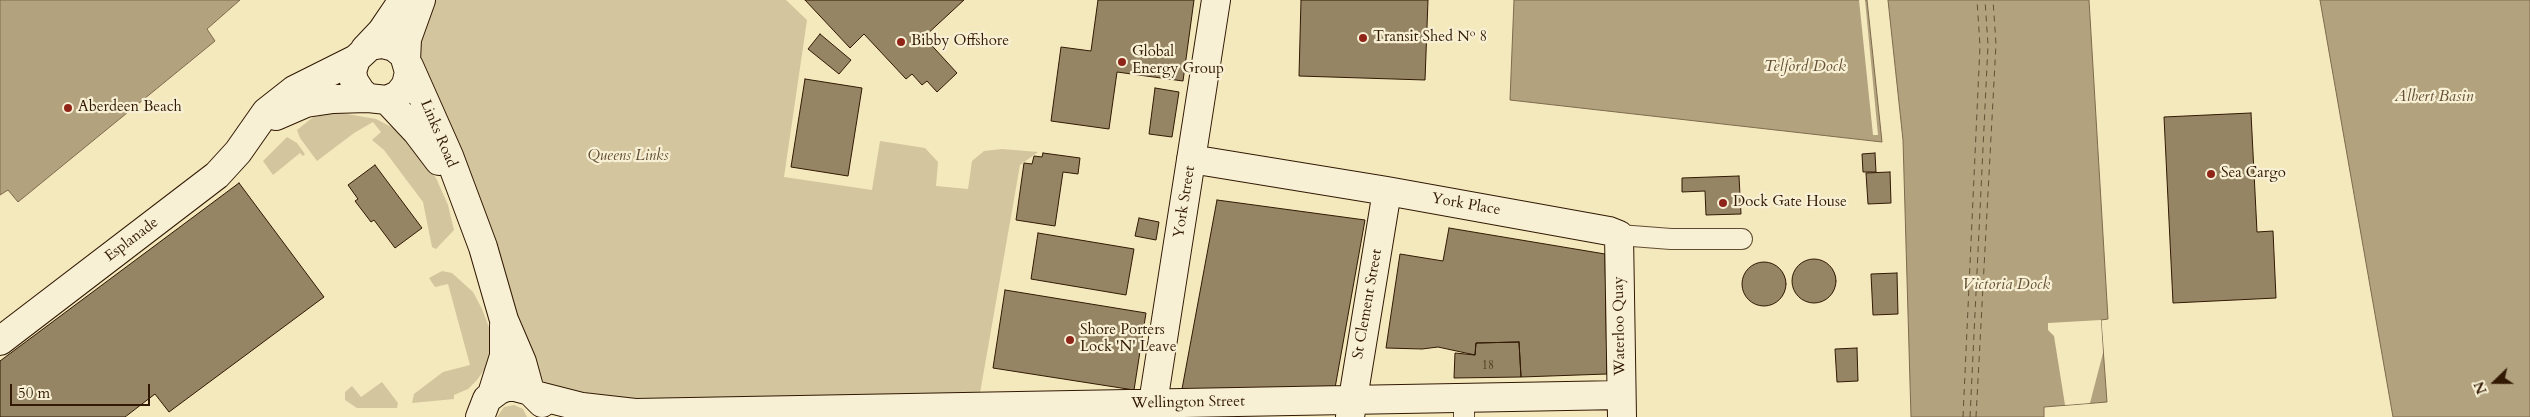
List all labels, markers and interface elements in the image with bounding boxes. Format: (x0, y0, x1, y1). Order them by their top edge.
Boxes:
place label: Transit Shed № 8 (1373, 29, 1487, 47)
marker: Transit Shed № 8 (1357, 32, 1369, 44)
place label: Bibby Offshore (911, 33, 1009, 51)
marker: Bibby Offshore (895, 36, 907, 48)
place label: Global Energy Group (1132, 44, 1224, 79)
marker: Global Energy Group (1116, 56, 1128, 68)
water label: Telford Dock (1764, 57, 1846, 77)
water label: Albert Basin (2395, 87, 2473, 107)
street label: Links Road (416, 97, 460, 171)
place label: Aberdeen Beach (78, 99, 182, 117)
marker: Aberdeen Beach (62, 102, 74, 114)
park label: Queens Links (587, 148, 669, 166)
street label: York Street (1170, 165, 1200, 239)
place label: Sea Cargo (2221, 165, 2286, 183)
marker: Sea Cargo (2205, 168, 2217, 180)
street label: York Place (1430, 190, 1502, 220)
place label: Dock Gate House (1733, 194, 1847, 212)
marker: Dock Gate House (1717, 197, 1729, 209)
street label: Esplanade (102, 214, 162, 266)
street label: St Clement Street (1349, 248, 1387, 360)
water label: Victoria Dock (1962, 275, 2050, 295)
street label: Waterloo Quay (1610, 276, 1630, 376)
place label: Shore Porters Lock 'N' Leave (1080, 322, 1176, 357)
marker: Shore Porters Lock 'N' Leave (1064, 334, 1076, 346)
north arrow (2470, 357, 2520, 407)
house number: 18 (1482, 359, 1494, 373)
scale bar (12, 374, 152, 406)
text: N (2470, 379, 2492, 397)
text: 50 m (18, 383, 50, 403)
street label: Wellington Street (1131, 393, 1245, 413)

